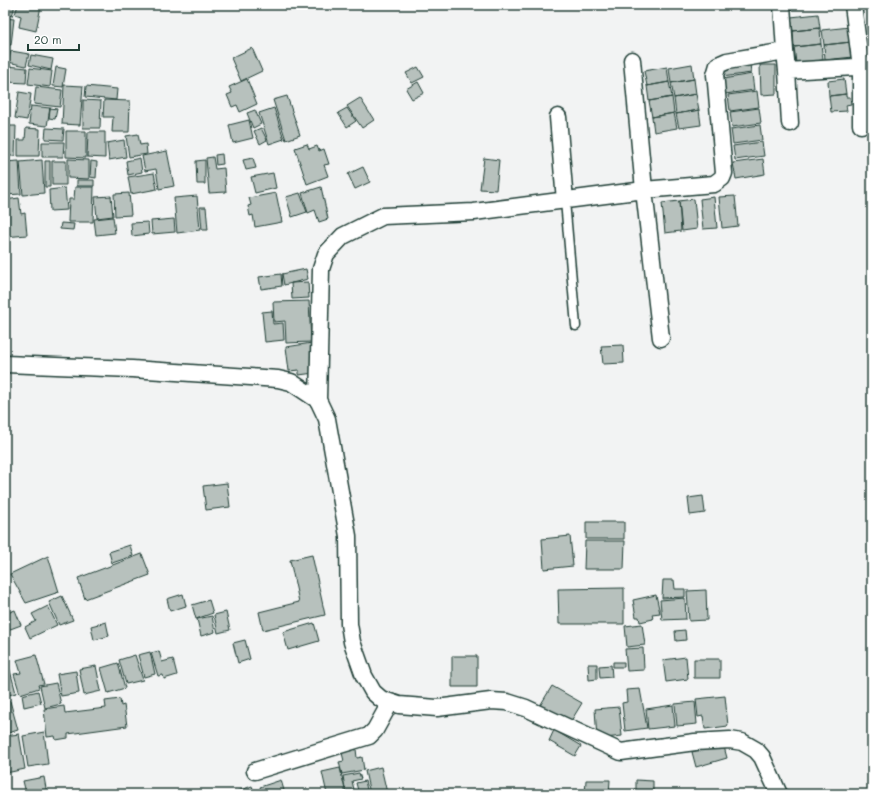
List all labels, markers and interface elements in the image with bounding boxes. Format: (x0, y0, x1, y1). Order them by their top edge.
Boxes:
scale bar (28, 26, 79, 52)
text: 20 m (34, 31, 62, 47)

